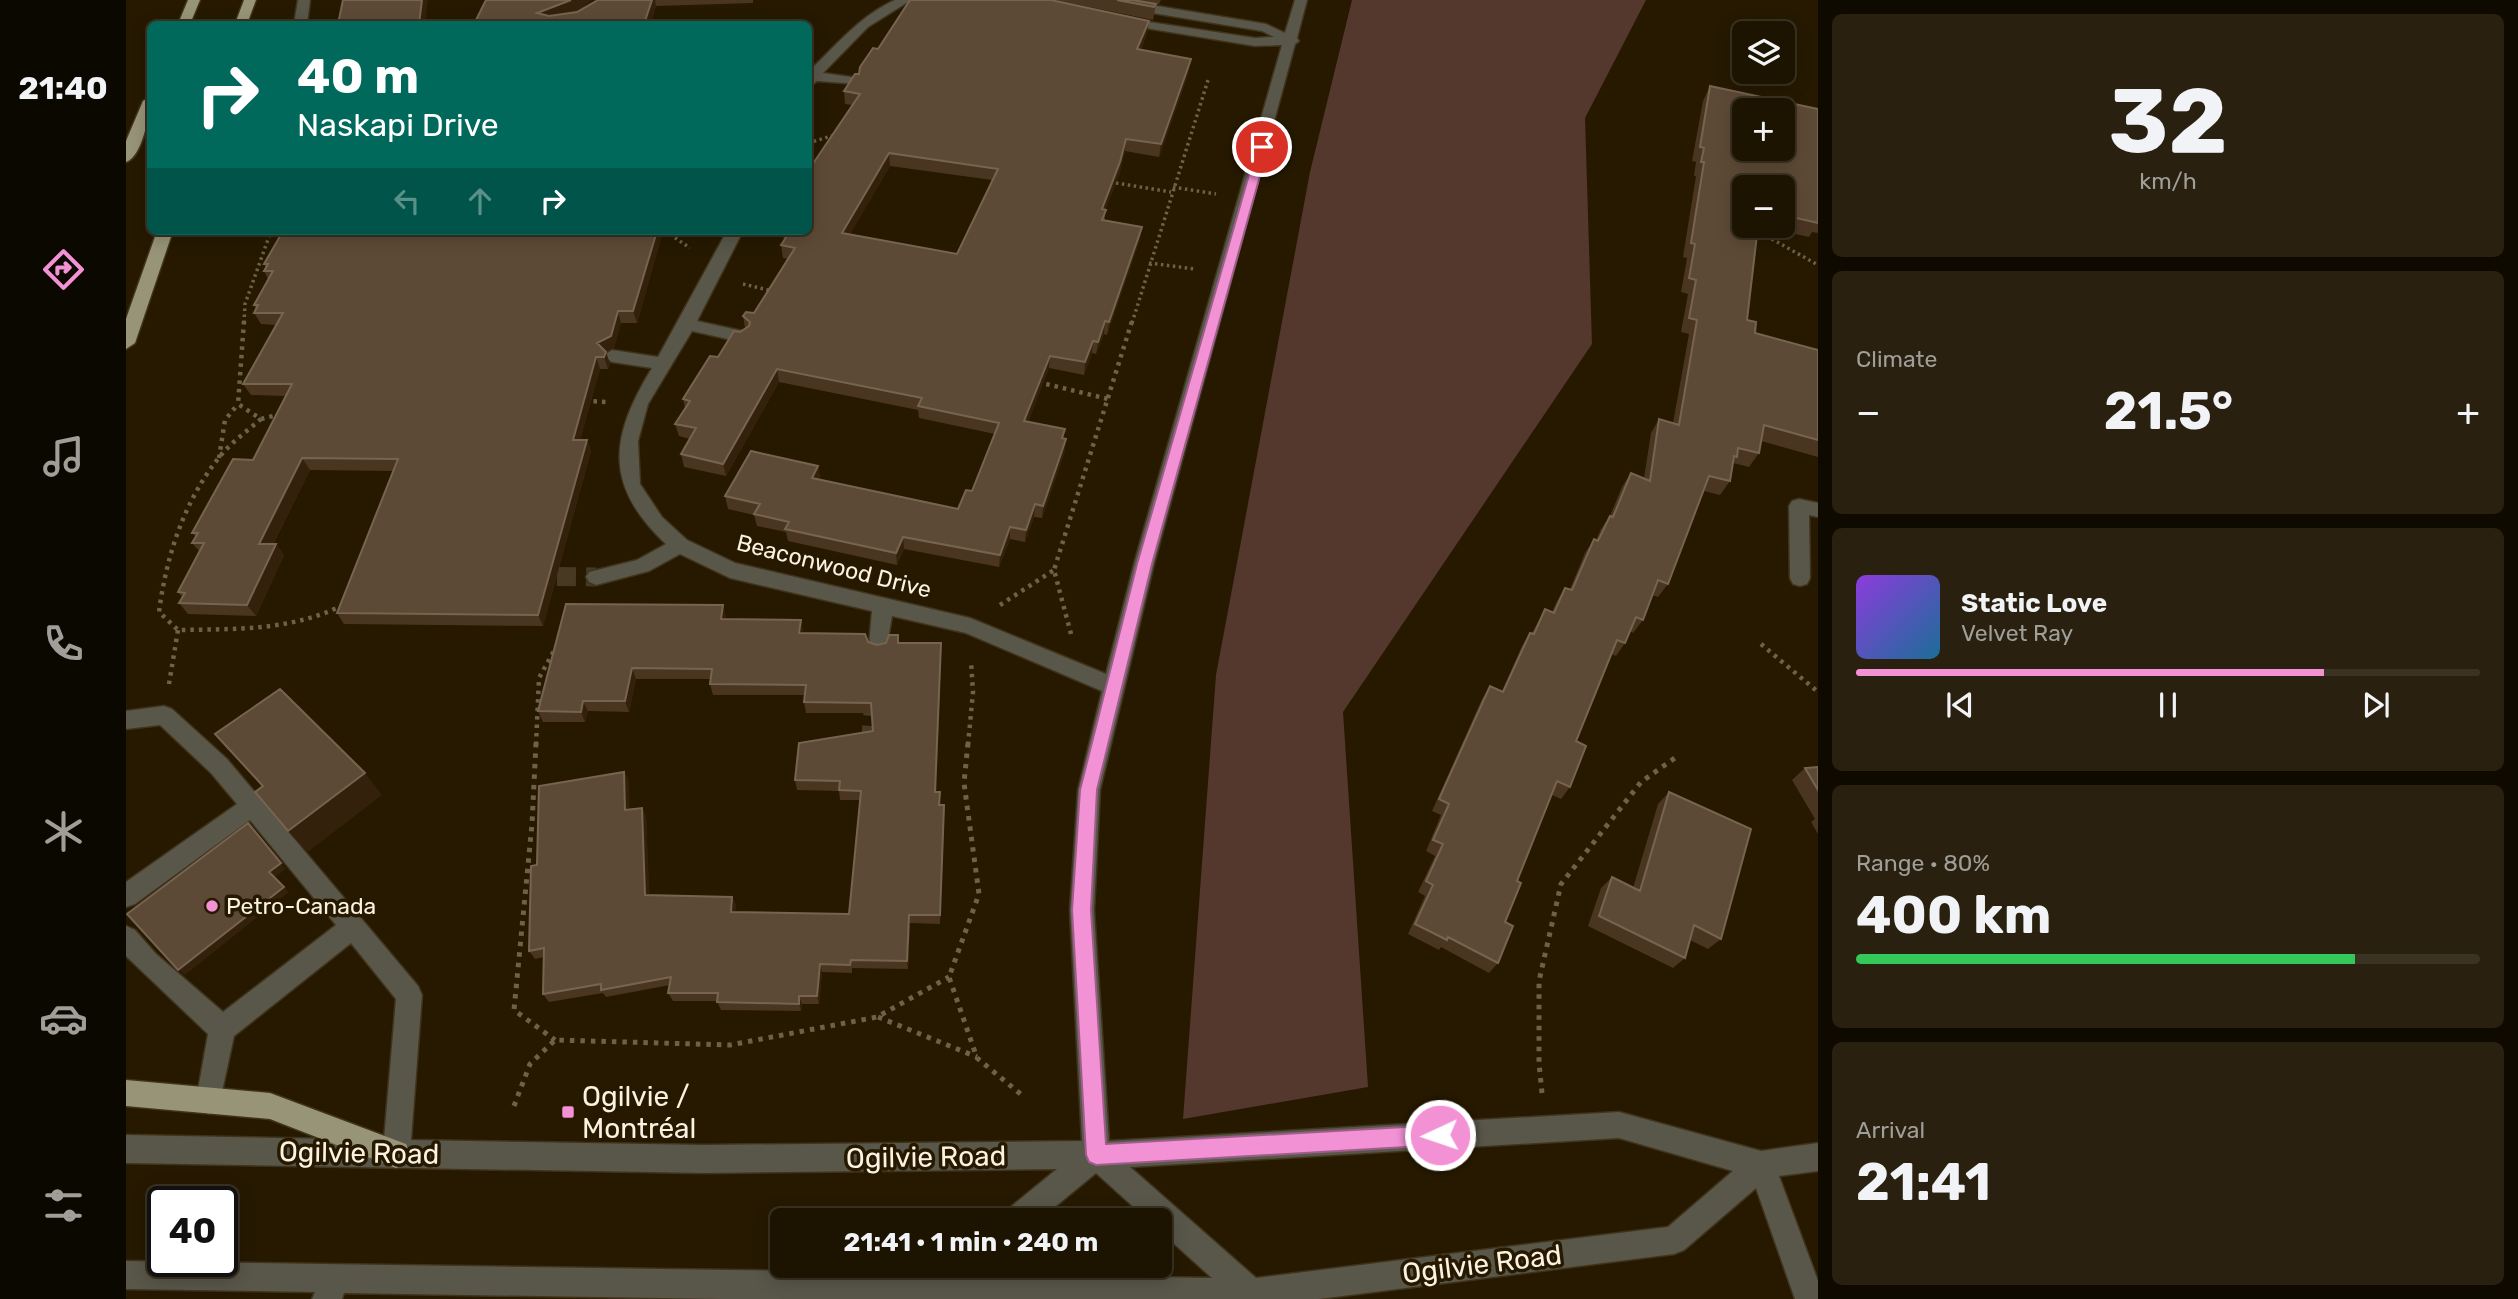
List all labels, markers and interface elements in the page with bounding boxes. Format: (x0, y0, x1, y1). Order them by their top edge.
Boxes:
map controls (1732, 21, 1795, 238)
button: layers (1732, 21, 1795, 84)
text: 40 m (297, 47, 419, 105)
icon: right (182, 49, 273, 140)
text: 32 (2108, 67, 2228, 175)
text: 21:40 (18, 69, 108, 107)
button: + (1732, 98, 1795, 161)
text: Naskapi Drive (297, 106, 499, 144)
pin (1232, 117, 1292, 177)
icon: arrive (1243, 128, 1281, 166)
text: km/h (2139, 167, 2197, 195)
button: − (1732, 175, 1795, 238)
icon: left (388, 182, 426, 220)
icon: ahead (461, 182, 499, 220)
icon: right (534, 182, 572, 220)
icon: directions (39, 245, 88, 294)
text: Climate (1856, 345, 1937, 373)
text: 21.5° (2104, 380, 2233, 442)
text: − (1856, 389, 1881, 435)
text: + (2456, 389, 2480, 435)
icon: music (39, 432, 88, 481)
street label: Beaconwood Drive (734, 528, 934, 604)
text: Static Love (1961, 588, 2107, 619)
icon: phone (39, 619, 88, 668)
text: Velvet Ray (1961, 619, 2073, 647)
icon: previous (1941, 686, 1979, 724)
icon: pause (2149, 686, 2187, 724)
icon: next (2357, 686, 2395, 724)
icon: climate (39, 807, 88, 856)
text: Range · 80% (1856, 849, 1990, 877)
text: 400 km (1856, 884, 2051, 946)
place label: Petro-Canada (226, 892, 376, 920)
marker: Petro-Canada (204, 898, 220, 914)
icon: car (39, 994, 88, 1043)
place label: Ogilvie / Montréal (582, 1080, 696, 1145)
position arrow (1403, 1098, 1477, 1172)
marker: Ogilvie / Montréal (560, 1104, 576, 1120)
text: Arrival (1856, 1116, 1925, 1144)
street label: Ogilvie Road (279, 1135, 439, 1171)
street label: Ogilvie Road (846, 1139, 1006, 1175)
text: 21:41 (1856, 1151, 1991, 1213)
icon: filters (39, 1181, 88, 1230)
speed limit sign: 40 (147, 1186, 238, 1277)
text: 21:41 · 1 min · 240 m (844, 1227, 1098, 1258)
street label: Ogilvie Road (1400, 1238, 1564, 1290)

